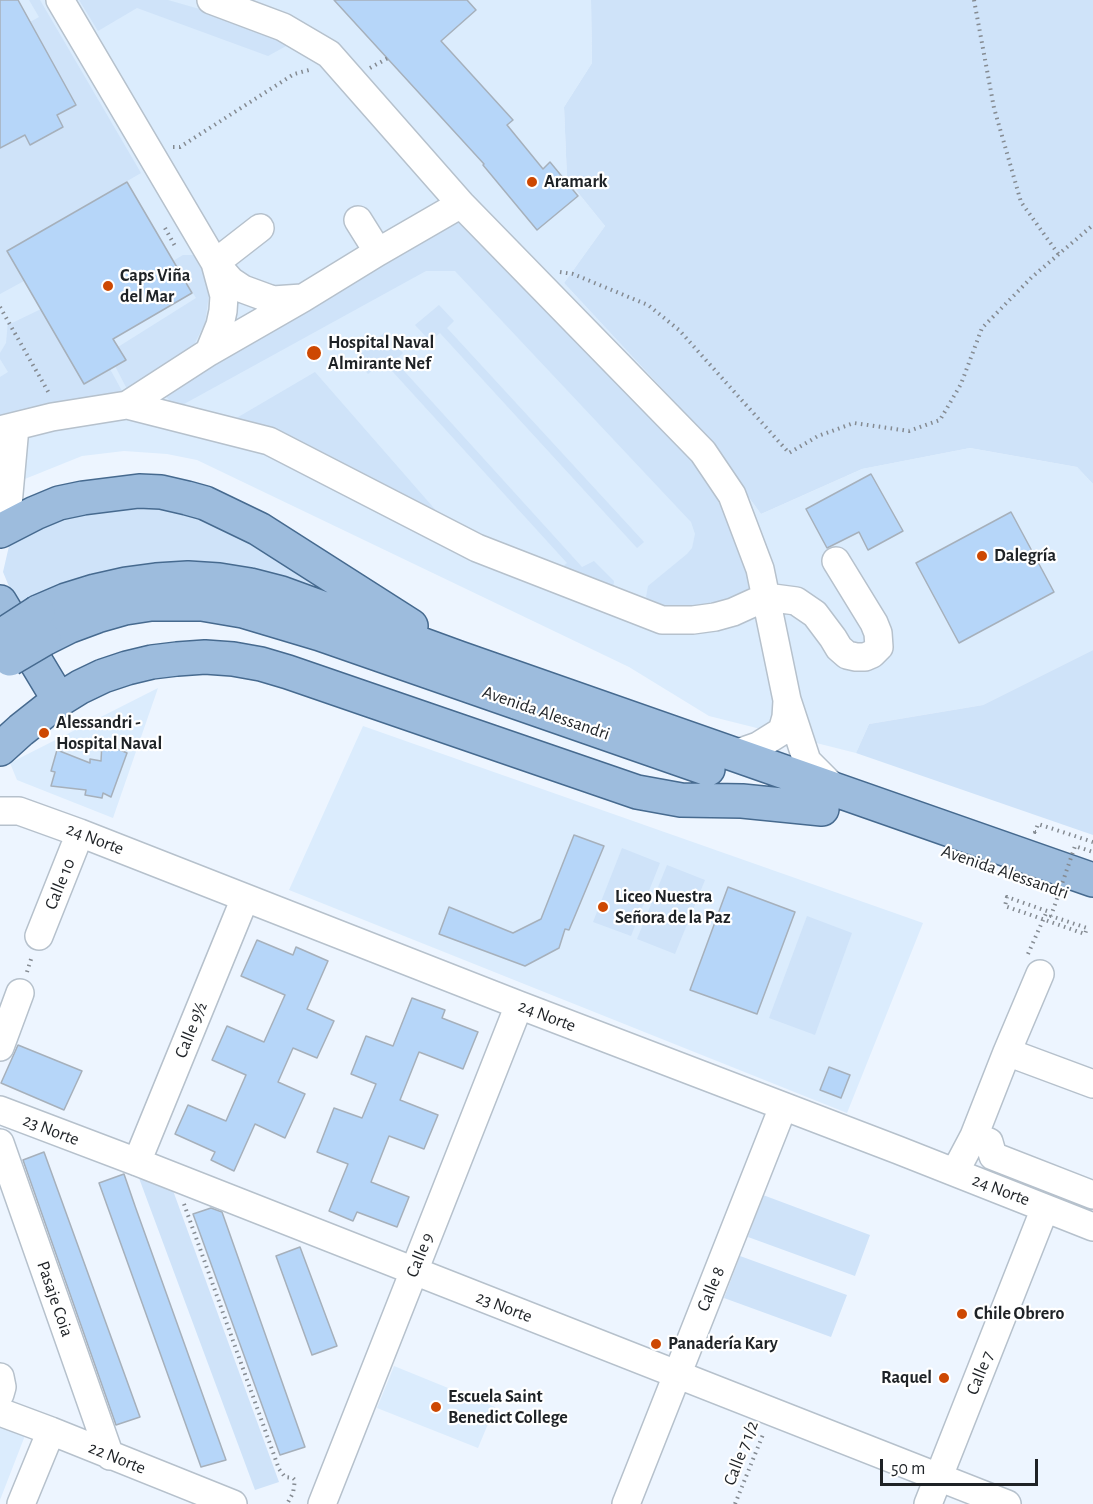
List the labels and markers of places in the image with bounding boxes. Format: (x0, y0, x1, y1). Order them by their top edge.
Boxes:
place label: Aramark (544, 171, 607, 193)
marker: Aramark (525, 175, 539, 189)
place label: Caps Viña del Mar (120, 265, 190, 308)
marker: Caps Viña del Mar (101, 279, 115, 293)
place label: Hospital Naval Almirante Nef (328, 332, 434, 374)
marker: Hospital Naval Almirante Nef (305, 344, 323, 362)
place label: Dalegría (994, 545, 1056, 567)
marker: Dalegría (975, 549, 989, 563)
place label: Alessandri - Hospital Naval (56, 712, 162, 754)
marker: Alessandri - Hospital Naval (37, 726, 51, 740)
place label: Liceo Nuestra Señora de la Paz (615, 886, 731, 928)
marker: Liceo Nuestra Señora de la Paz (596, 900, 610, 914)
place label: Chile Obrero (974, 1303, 1064, 1325)
marker: Chile Obrero (955, 1307, 969, 1321)
place label: Panadería Kary (668, 1333, 778, 1355)
marker: Panadería Kary (649, 1337, 663, 1351)
place label: Raquel (881, 1367, 932, 1389)
marker: Raquel (937, 1371, 951, 1385)
place label: Escuela Saint Benedict College (448, 1386, 568, 1428)
marker: Escuela Saint Benedict College (429, 1400, 443, 1414)

